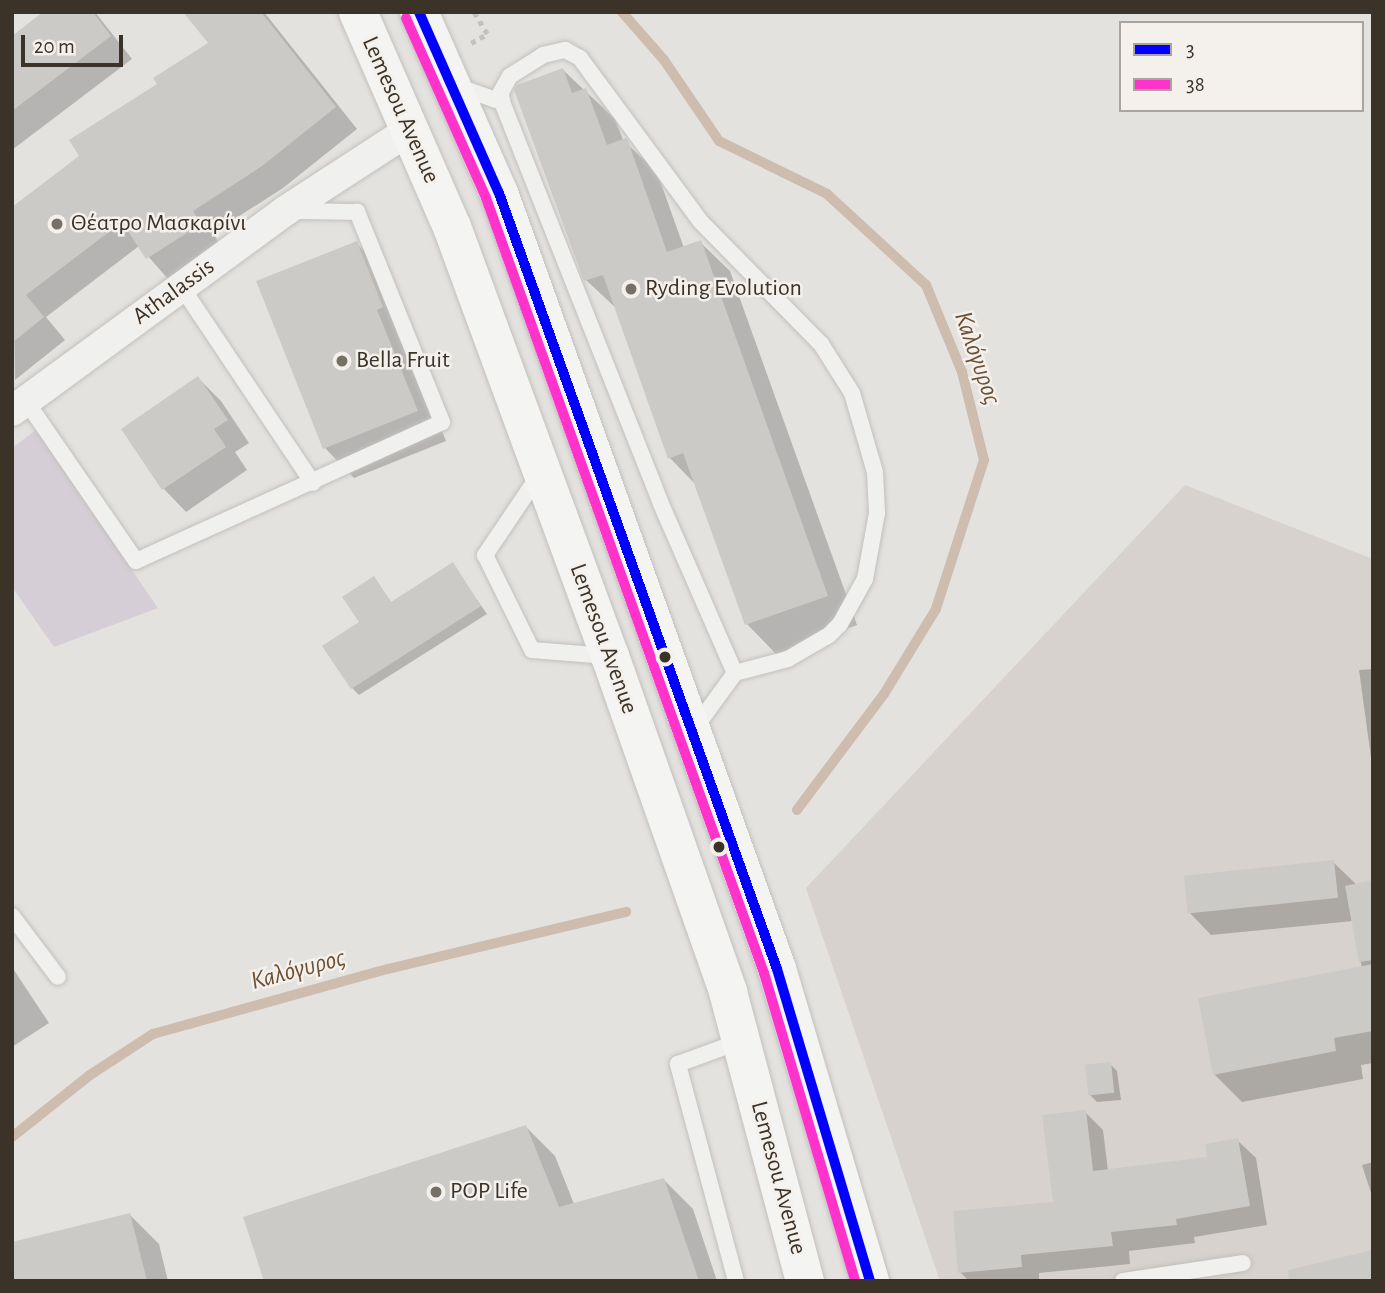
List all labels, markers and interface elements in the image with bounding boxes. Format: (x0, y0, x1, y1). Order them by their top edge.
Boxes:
scale bar (24, 21, 126, 65)
legend (1119, 21, 1364, 112)
street label: Lemesou Avenue (355, 32, 445, 188)
text: 20 m (34, 36, 75, 57)
text: 3 (1186, 39, 1195, 60)
text: 38 (1186, 74, 1205, 95)
place label: Θέατρο Μασκαρίνι (71, 210, 246, 238)
marker: Θέατρο Μασκαρίνι (49, 216, 65, 232)
street label: Athalassis (127, 253, 221, 331)
place label: Ryding Evolution (645, 275, 802, 303)
marker: Ryding Evolution (623, 281, 639, 297)
water label: Καλόγυρος (947, 307, 1007, 409)
place label: Bella Fruit (356, 347, 450, 375)
marker: Bella Fruit (334, 353, 350, 369)
street label: Lemesou Avenue (562, 560, 644, 718)
unlabelled marker (658, 650, 672, 664)
unlabelled marker (712, 840, 726, 854)
water label: Καλόγυρος (247, 942, 349, 998)
street label: Lemesou Avenue (744, 1098, 812, 1258)
place label: POP Life (450, 1178, 528, 1206)
marker: POP Life (428, 1184, 444, 1200)

